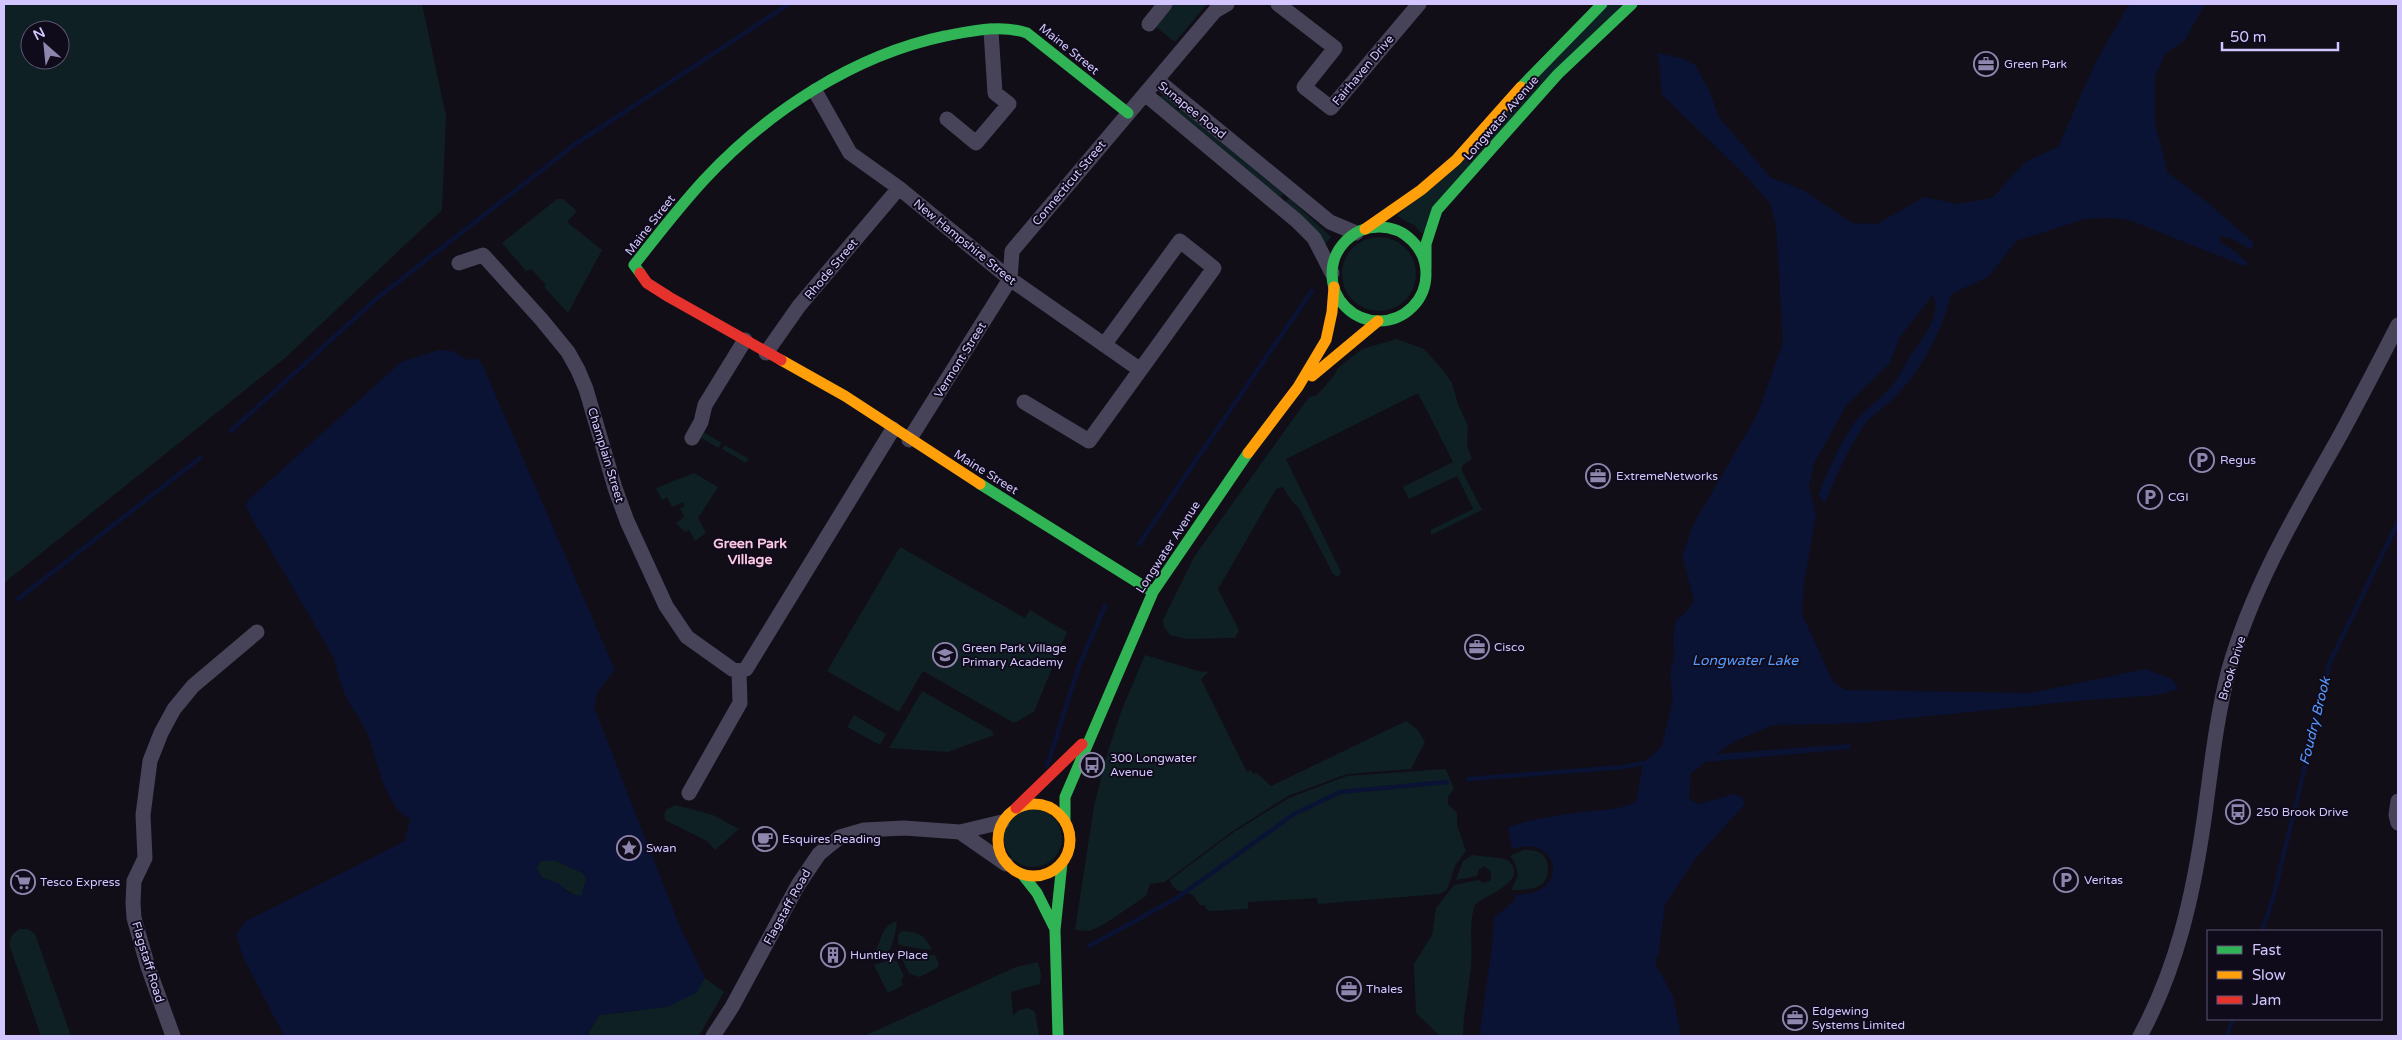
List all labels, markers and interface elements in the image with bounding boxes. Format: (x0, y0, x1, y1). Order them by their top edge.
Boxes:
north arrow (20, 20, 70, 70)
scale bar (2222, 20, 2338, 52)
street label: Maine Street (1036, 21, 1102, 78)
text: N (30, 24, 48, 44)
text: 50 m (2230, 28, 2267, 46)
street label: Fairhaven Drive (1329, 32, 1397, 108)
office icon: Green Park (1973, 51, 1999, 77)
place label: Green Park (2004, 57, 2068, 71)
street label: Longwater Avenue (1461, 73, 1542, 163)
street label: Sunapee Road (1155, 78, 1229, 142)
street label: Connecticut Street (1029, 137, 1109, 228)
street label: Maine Street (622, 192, 678, 258)
street label: New Hampshire Street (911, 196, 1019, 288)
street label: Rhode Street (802, 235, 861, 302)
street label: Vermont Street (931, 319, 989, 400)
street label: Champlain Street (585, 406, 627, 505)
street label: Maine Street (951, 447, 1021, 497)
parking icon: Regus (2189, 447, 2215, 473)
place label: Regus (2220, 453, 2256, 467)
office icon: ExtremeNetworks (1585, 463, 1611, 489)
place label: ExtremeNetworks (1616, 469, 1718, 483)
parking icon: CGI (2137, 484, 2163, 510)
place label: CGI (2168, 490, 2189, 504)
street label: Longwater Avenue (1133, 498, 1203, 596)
district label: Green Park Village (713, 535, 787, 568)
office icon: Cisco (1464, 634, 1490, 660)
street label: Brook Drive (2216, 634, 2248, 702)
place label: Cisco (1494, 640, 1525, 654)
place label: Green Park Village Primary Academy (962, 641, 1067, 669)
school or university icon: Green Park Village Primary Academy (932, 642, 958, 668)
water label: Longwater Lake (1692, 652, 1799, 669)
water label: Foudry Brook (2296, 674, 2334, 767)
place label: 300 Longwater Avenue (1110, 751, 1197, 779)
bus stop icon: 300 Longwater Avenue (1079, 752, 1105, 778)
bus stop icon: 250 Brook Drive (2225, 799, 2251, 825)
place label: 250 Brook Drive (2256, 805, 2348, 819)
cafe icon: Esquires Reading (752, 826, 778, 852)
place label: Esquires Reading (782, 832, 881, 846)
place icon: Swan (616, 835, 642, 861)
place label: Swan (646, 841, 677, 855)
street label: Flagstaff Road (761, 867, 813, 947)
parking icon: Veritas (2053, 867, 2079, 893)
supermarket icon: Tesco Express (10, 869, 36, 895)
place label: Veritas (2084, 873, 2123, 887)
place label: Tesco Express (40, 875, 121, 889)
street label: Flagstaff Road (129, 920, 167, 1004)
legend (2207, 930, 2382, 1020)
text: Fast (2252, 941, 2282, 959)
building icon: Huntley Place (820, 942, 846, 968)
place label: Huntley Place (850, 948, 928, 962)
text: Slow (2252, 966, 2286, 984)
office icon: Thales (1336, 976, 1362, 1002)
place label: Thales (1366, 982, 1403, 996)
text: Jam (2252, 991, 2281, 1009)
place label: Edgewing Systems Limited (1812, 1004, 1905, 1032)
office icon: Edgewing Systems Limited (1782, 1005, 1808, 1031)

